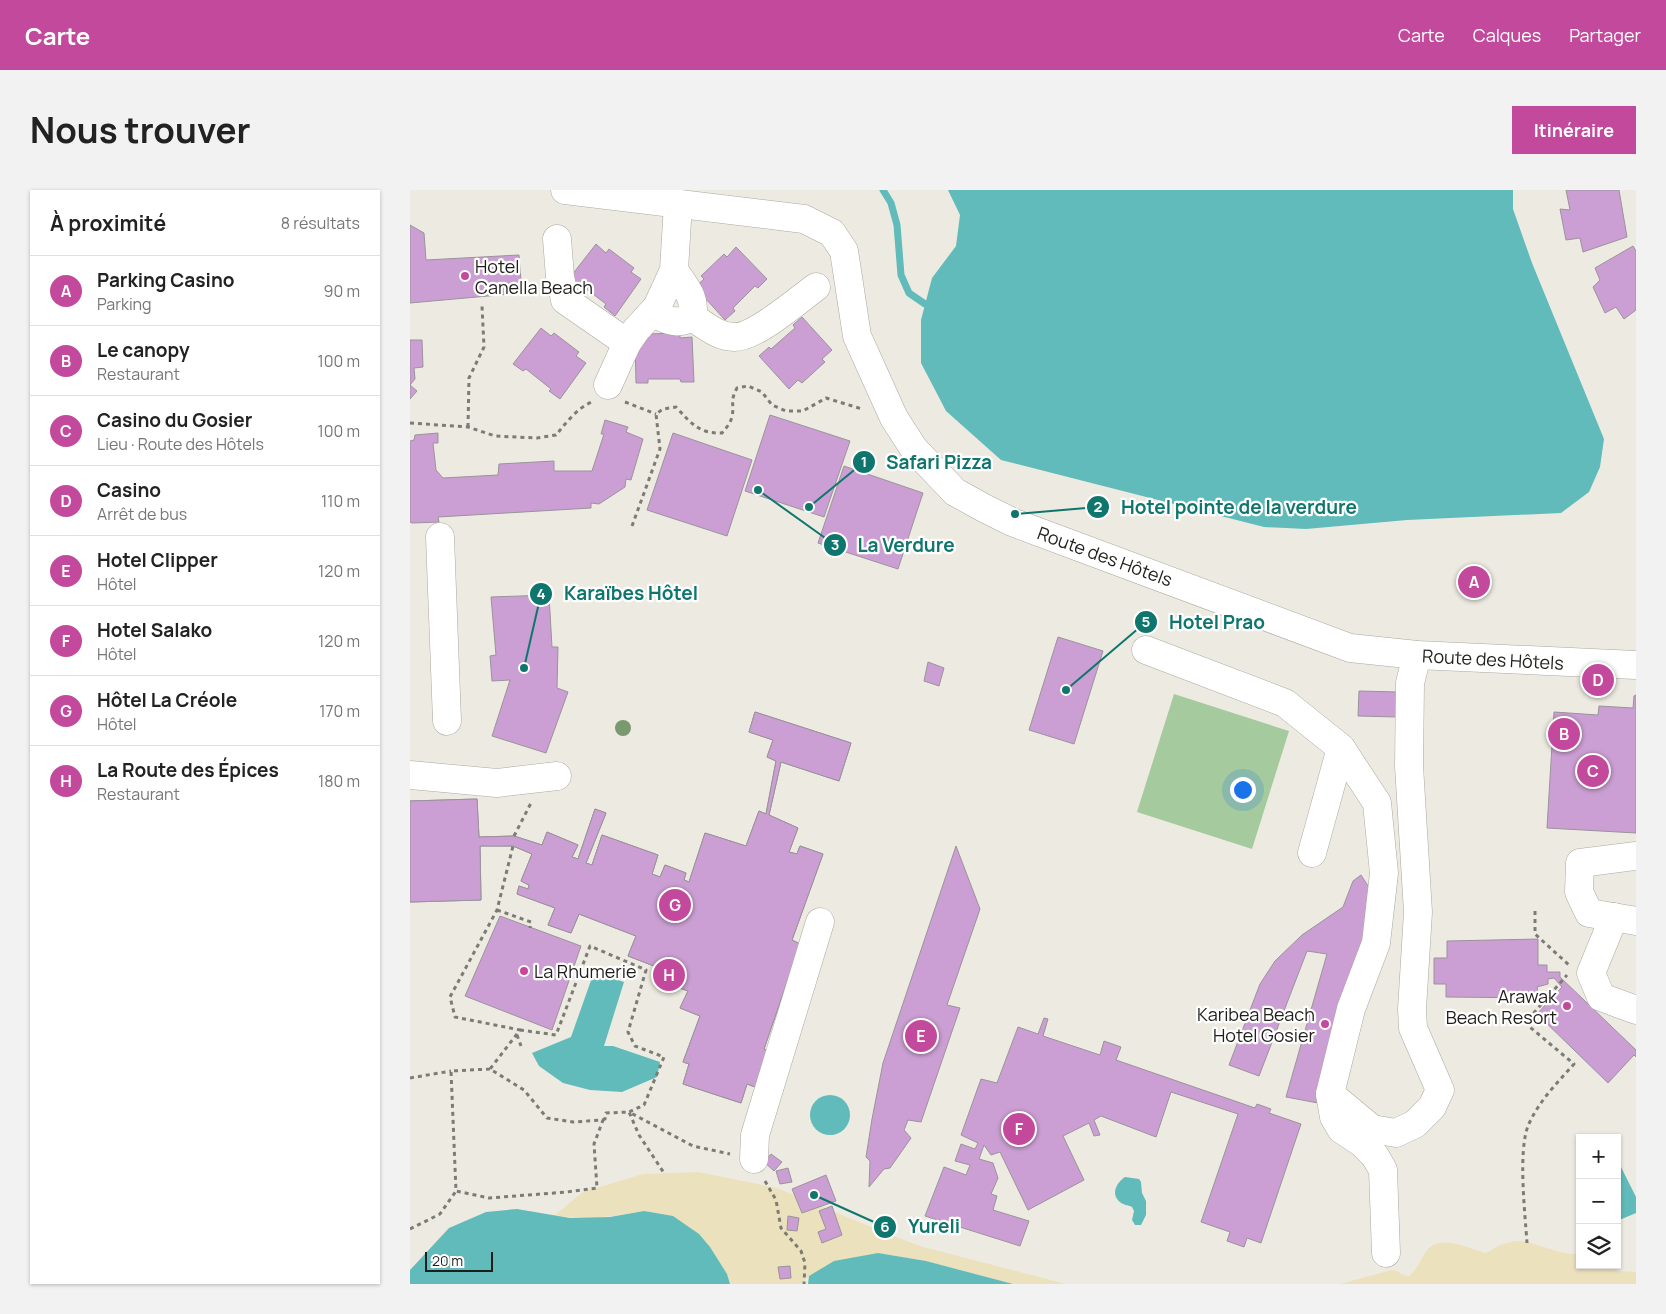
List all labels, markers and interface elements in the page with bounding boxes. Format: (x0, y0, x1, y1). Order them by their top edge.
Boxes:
text: Carte (25, 19, 90, 52)
text: Carte (1398, 23, 1445, 47)
text: Calques (1473, 23, 1541, 47)
text: Partager (1569, 23, 1641, 47)
text: Nous trouver (30, 106, 251, 154)
button: Itinéraire (1512, 106, 1636, 154)
text: À proximité (50, 209, 166, 237)
text: 8 résultats (281, 212, 360, 234)
place label: Hotel Canella Beach (475, 254, 593, 299)
text: Parking Casino (97, 267, 234, 293)
marker: Hotel Canella Beach (459, 270, 471, 282)
text: A (61, 280, 71, 302)
text: 90 m (324, 280, 360, 302)
text: Parking (97, 293, 152, 315)
text: Le canopy (97, 337, 190, 363)
text: B (61, 350, 71, 372)
text: 100 m (317, 350, 360, 372)
text: Restaurant (97, 363, 180, 385)
text: Casino du Gosier (97, 407, 252, 433)
text: C (60, 420, 72, 442)
text: 100 m (317, 420, 360, 442)
text: Lieu · Route des Hôtels (97, 433, 264, 455)
callout: Safari Pizza (851, 445, 1002, 479)
text: Safari Pizza (886, 449, 992, 475)
text: 1 (861, 451, 867, 472)
text: Casino (97, 477, 161, 503)
text: D (60, 490, 72, 512)
text: 110 m (321, 490, 360, 512)
callout: Hotel pointe de la verdure (1086, 490, 1367, 524)
text: Hotel pointe de la verdure (1121, 494, 1357, 520)
text: 2 (1094, 496, 1103, 517)
text: Arrêt de bus (97, 503, 187, 525)
street label: Route des Hôtels (1034, 520, 1176, 592)
callout: La Verdure (822, 528, 965, 562)
text: La Verdure (857, 532, 955, 558)
text: 3 (831, 534, 839, 555)
text: Hotel Clipper (97, 547, 218, 573)
text: E (61, 560, 71, 582)
text: 120 m (318, 560, 360, 582)
pin: A (1458, 563, 1490, 601)
text: Hôtel (97, 573, 137, 595)
callout: Karaïbes Hôtel (529, 577, 708, 611)
text: Karaïbes Hôtel (564, 580, 698, 606)
text: 4 (536, 583, 546, 604)
callout: Hotel Prao (1134, 605, 1275, 639)
text: Hotel Prao (1169, 609, 1265, 635)
text: 5 (1142, 611, 1151, 632)
text: Hotel Salako (97, 617, 212, 643)
text: F (62, 630, 70, 652)
text: 120 m (318, 630, 360, 652)
text: Hôtel (97, 643, 137, 665)
street label: Route des Hôtels (1422, 643, 1564, 675)
pin: D (1582, 661, 1614, 699)
text: Hôtel La Créole (97, 687, 237, 713)
text: G (60, 700, 72, 722)
text: 170 m (319, 700, 360, 722)
text: Hôtel (97, 713, 137, 735)
pin: B (1548, 715, 1580, 753)
pin: C (1577, 752, 1609, 790)
text: La Route des Épices (97, 757, 279, 783)
text: H (60, 770, 72, 792)
text: 180 m (318, 770, 360, 792)
your location (1230, 777, 1256, 803)
text: Restaurant (97, 783, 180, 805)
pin: G (659, 886, 691, 924)
pin: H (653, 956, 685, 994)
place label: La Rhumerie (534, 959, 636, 983)
marker: La Rhumerie (518, 965, 530, 977)
place label: Arawak Beach Resort (1446, 984, 1558, 1029)
marker: Arawak Beach Resort (1561, 1000, 1573, 1012)
place label: Karibea Beach Hotel Gosier (1197, 1002, 1316, 1047)
pin: E (905, 1017, 937, 1055)
marker: Karibea Beach Hotel Gosier (1319, 1018, 1331, 1030)
pin: F (1003, 1110, 1035, 1148)
map controls (1576, 1134, 1621, 1269)
button: + (1576, 1134, 1621, 1179)
button: − (1576, 1179, 1621, 1224)
callout: Yureli (873, 1210, 970, 1244)
text: Yureli (908, 1213, 960, 1239)
text: 6 (880, 1216, 890, 1237)
button: layers (1576, 1224, 1621, 1269)
scale bar (425, 1249, 492, 1272)
text: 20 m (432, 1251, 463, 1270)

